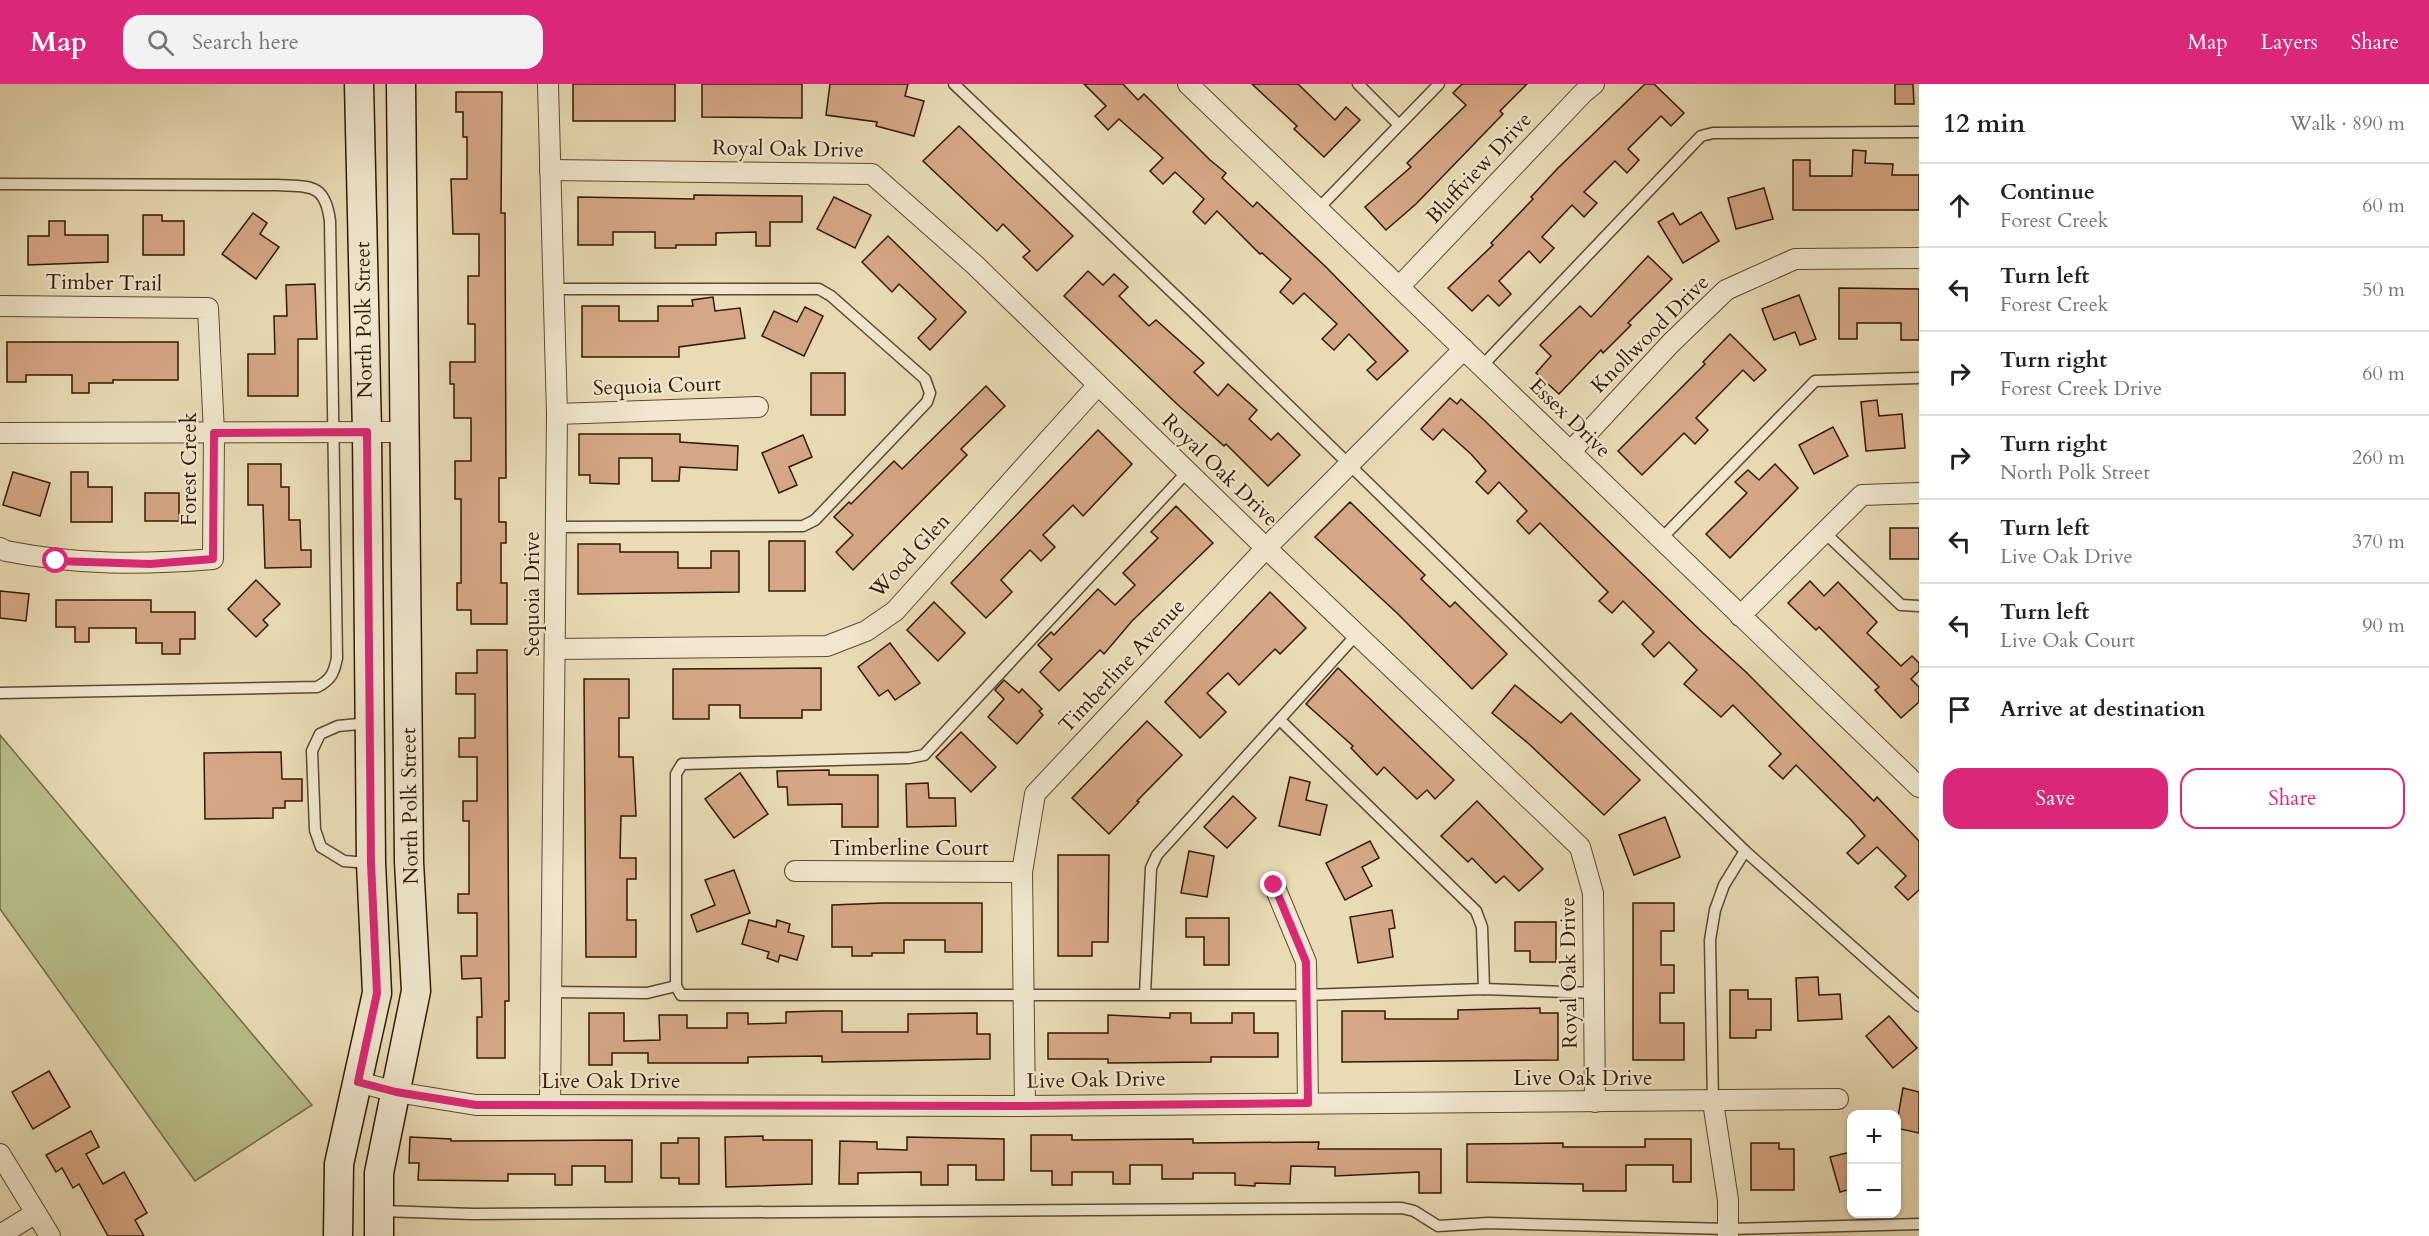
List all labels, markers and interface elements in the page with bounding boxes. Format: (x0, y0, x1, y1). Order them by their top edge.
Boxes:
search box (123, 15, 543, 69)
text: Map (30, 23, 87, 61)
icon: search (144, 26, 177, 59)
text: Search here (192, 27, 299, 57)
text: Map (2188, 28, 2228, 57)
text: Layers (2261, 28, 2318, 57)
text: Share (2351, 28, 2399, 57)
street label: Bluffview Drive (1420, 106, 1538, 230)
text: 12 min (1943, 106, 2026, 141)
text: Walk · 890 m (2290, 110, 2405, 137)
street label: Royal Oak Drive (712, 133, 864, 165)
text: Continue (2000, 177, 2095, 207)
icon: ahead (1943, 189, 1976, 222)
text: 60 m (2362, 192, 2405, 219)
text: Forest Creek (2000, 207, 2108, 234)
street label: North Polk Street (348, 241, 380, 399)
text: Turn left (2000, 261, 2089, 291)
street label: Timber Trail (45, 267, 163, 299)
street label: Knollwood Drive (1584, 268, 1716, 400)
icon: left (1943, 273, 1976, 306)
text: 50 m (2362, 276, 2405, 303)
text: Forest Creek (2000, 291, 2108, 318)
text: Turn right (2000, 345, 2107, 375)
icon: right (1943, 357, 1976, 390)
text: 60 m (2362, 360, 2405, 387)
street label: Sequoia Court (593, 369, 722, 403)
street label: Essex Drive (1523, 372, 1617, 464)
text: Forest Creek Drive (2000, 375, 2162, 402)
street label: Royal Oak Drive (1155, 407, 1285, 533)
street label: Forest Creek (175, 411, 204, 526)
text: Turn right (2000, 429, 2107, 459)
icon: right (1943, 441, 1976, 474)
text: 260 m (2352, 444, 2405, 471)
text: North Polk Street (2000, 459, 2150, 486)
street label: Wood Glen (863, 507, 957, 605)
text: Turn left (2000, 513, 2089, 543)
icon: left (1943, 525, 1976, 558)
text: 370 m (2352, 528, 2405, 555)
street label: Sequoia Drive (518, 531, 547, 657)
text: Live Oak Drive (2000, 543, 2133, 570)
route start (42, 547, 68, 573)
street label: Timberline Avenue (1052, 592, 1192, 740)
text: Turn left (2000, 597, 2089, 627)
icon: left (1943, 609, 1976, 642)
text: 90 m (2362, 612, 2405, 639)
text: Live Oak Court (2000, 627, 2135, 654)
icon: arrive (1943, 693, 1976, 726)
text: Arrive at destination (2000, 694, 2205, 724)
street label: North Polk Street (394, 727, 426, 885)
button: Save (1943, 768, 2168, 829)
button: Share (2180, 768, 2405, 829)
street label: Timberline Court (829, 834, 989, 863)
route end (1260, 871, 1286, 897)
street label: Royal Oak Drive (1553, 897, 1585, 1049)
street label: Live Oak Drive (1026, 1064, 1166, 1096)
street label: Live Oak Drive (1513, 1064, 1653, 1093)
street label: Live Oak Drive (541, 1067, 681, 1096)
map controls (1847, 1110, 1901, 1218)
button: + (1847, 1110, 1901, 1164)
button: − (1847, 1164, 1901, 1218)

